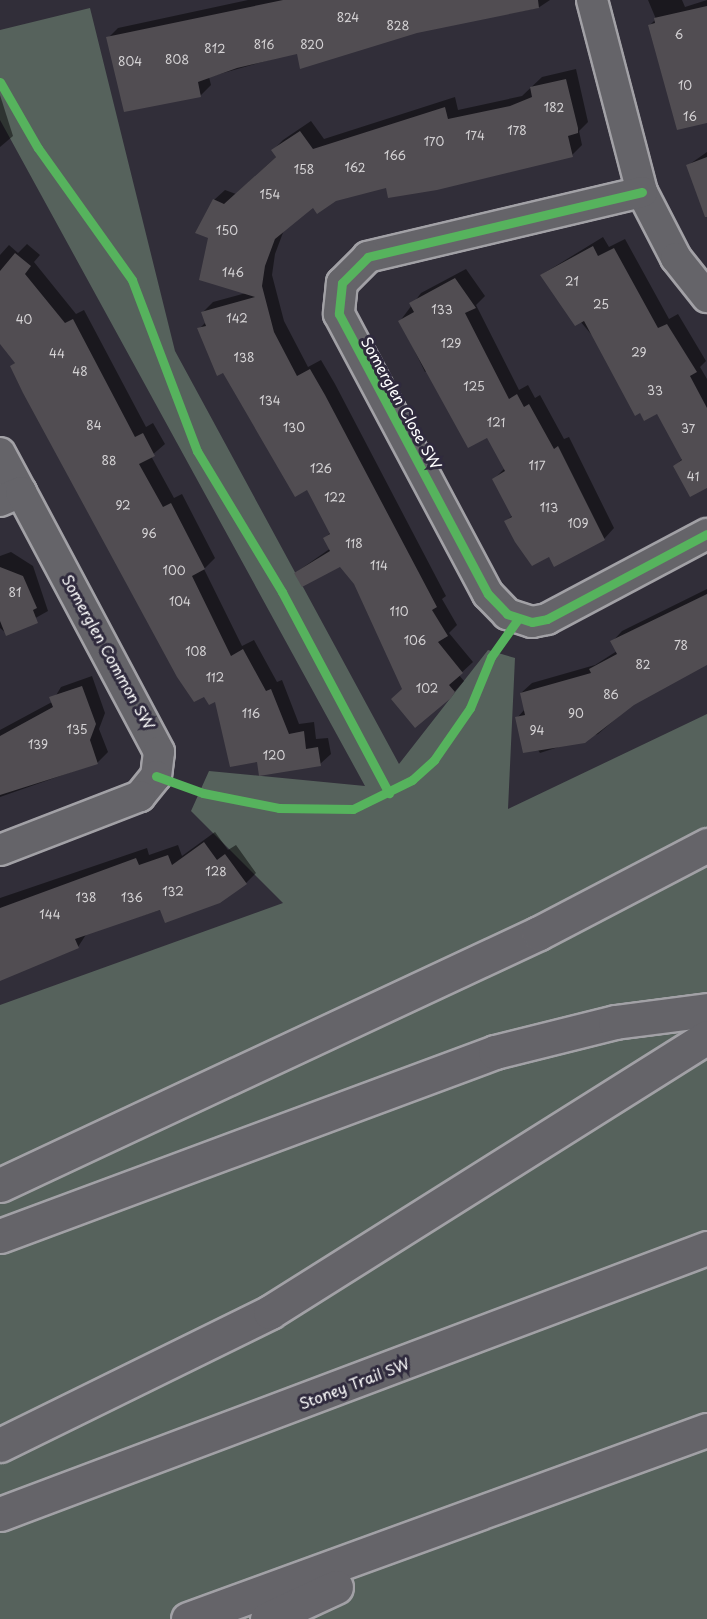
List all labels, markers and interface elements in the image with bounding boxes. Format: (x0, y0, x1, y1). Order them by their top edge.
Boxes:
house number: 824 (337, 11, 359, 25)
house number: 828 (387, 19, 409, 33)
house number: 6 (675, 28, 683, 42)
house number: 816 (254, 38, 274, 52)
house number: 820 (300, 38, 324, 52)
house number: 812 (204, 42, 226, 56)
house number: 808 (165, 53, 189, 67)
house number: 804 (118, 55, 142, 69)
house number: 10 (678, 79, 692, 93)
house number: 182 (544, 101, 564, 115)
house number: 16 (683, 110, 697, 124)
house number: 178 (507, 124, 527, 138)
house number: 174 (465, 129, 485, 143)
house number: 170 (424, 135, 444, 149)
house number: 166 (384, 149, 406, 163)
house number: 162 (344, 161, 366, 175)
house number: 158 (294, 163, 314, 177)
house number: 154 (259, 188, 281, 202)
house number: 150 (216, 224, 238, 238)
house number: 146 (222, 266, 244, 280)
house number: 21 (565, 275, 579, 289)
house number: 25 (593, 298, 609, 312)
house number: 133 (431, 303, 453, 317)
house number: 142 (226, 312, 248, 326)
house number: 40 (16, 313, 32, 327)
street label: Somerglen Close SW (358, 333, 446, 473)
house number: 129 (441, 337, 461, 351)
house number: 29 (631, 346, 647, 360)
house number: 44 (49, 347, 65, 361)
house number: 138 (234, 351, 254, 365)
house number: 48 (72, 365, 88, 379)
house number: 125 (463, 380, 485, 394)
house number: 33 (647, 384, 663, 398)
house number: 134 (259, 394, 281, 408)
house number: 121 (487, 416, 505, 430)
house number: 84 (86, 419, 102, 433)
house number: 130 (283, 421, 305, 435)
house number: 37 (681, 422, 695, 436)
house number: 88 (102, 454, 116, 468)
house number: 117 (529, 459, 545, 473)
house number: 126 (310, 462, 332, 476)
house number: 41 (687, 470, 699, 484)
house number: 122 (324, 491, 346, 505)
house number: 92 (115, 499, 131, 513)
house number: 113 (540, 501, 558, 515)
house number: 109 (567, 517, 589, 531)
house number: 96 (141, 527, 157, 541)
house number: 118 (345, 537, 363, 551)
house number: 114 (370, 559, 388, 573)
house number: 100 (163, 564, 185, 578)
street label: Somerglen Common SW (59, 571, 159, 733)
house number: 81 (9, 586, 21, 600)
house number: 104 (169, 595, 191, 609)
house number: 110 (390, 605, 408, 619)
house number: 106 (404, 634, 426, 648)
house number: 78 (674, 639, 688, 653)
house number: 108 (185, 645, 207, 659)
house number: 82 (636, 658, 650, 672)
house number: 112 (206, 671, 224, 685)
house number: 102 (416, 682, 438, 696)
house number: 86 (603, 688, 619, 702)
house number: 116 (242, 707, 260, 721)
house number: 90 (568, 707, 584, 721)
house number: 135 (67, 723, 87, 737)
house number: 94 (530, 724, 544, 738)
house number: 139 (28, 738, 48, 752)
house number: 120 (263, 749, 285, 763)
house number: 128 (205, 865, 227, 879)
house number: 132 (162, 885, 184, 899)
house number: 138 (76, 891, 96, 905)
house number: 136 (121, 891, 143, 905)
house number: 144 (39, 908, 61, 922)
street label: Stoney Trail SW (296, 1354, 412, 1412)

